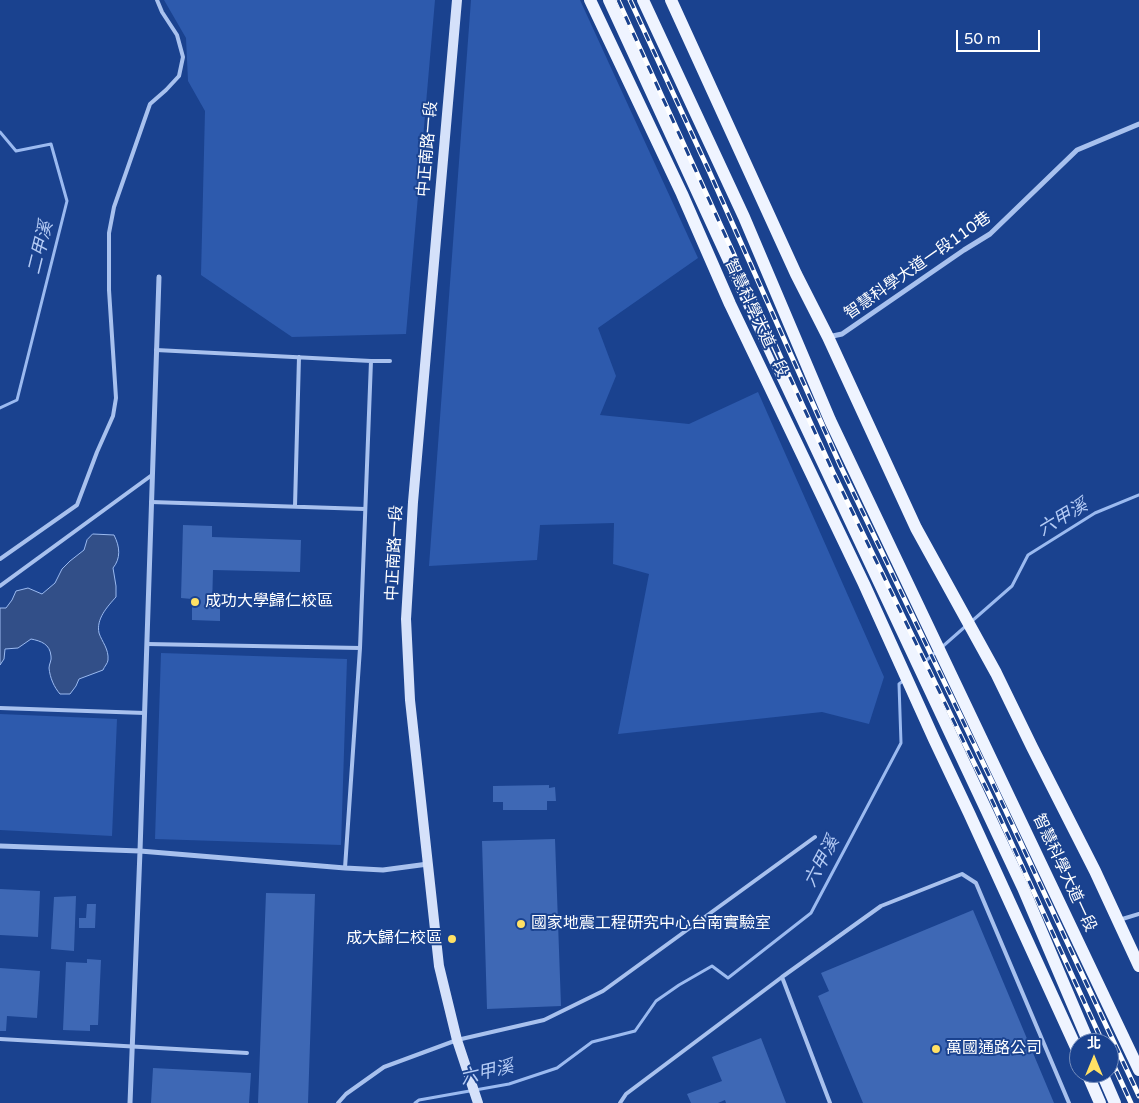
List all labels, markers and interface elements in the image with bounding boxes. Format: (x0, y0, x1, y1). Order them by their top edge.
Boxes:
scale bar (959, 20, 1043, 52)
text: 50 m (964, 30, 1001, 48)
street label: 中正南路一段 (414, 100, 442, 198)
street label: 智慧科學大道一段110巷 (841, 208, 995, 324)
water label: 二甲溪 (24, 219, 58, 277)
street label: 智慧科學大道一段 (720, 256, 792, 380)
water label: 六甲溪 (1034, 495, 1092, 541)
street label: 中正南路一段 (383, 505, 407, 601)
place label: 成功大學歸仁校區 (205, 592, 333, 612)
marker: 成功大學歸仁校區 (189, 596, 201, 608)
street label: 智慧科學大道一段 (1028, 811, 1100, 935)
water label: 六甲溪 (800, 833, 844, 891)
place label: 國家地震工程研究中心台南實驗室 (531, 914, 771, 934)
marker: 國家地震工程研究中心台南實驗室 (515, 918, 527, 930)
place label: 成大歸仁校區 (346, 929, 442, 949)
marker: 成大歸仁校區 (446, 933, 458, 945)
north arrow (1069, 1033, 1119, 1083)
text: 北 (1087, 1035, 1101, 1052)
place label: 萬國通路公司 (946, 1039, 1042, 1059)
marker: 萬國通路公司 (930, 1043, 942, 1055)
water label: 六甲溪 (458, 1056, 516, 1090)

